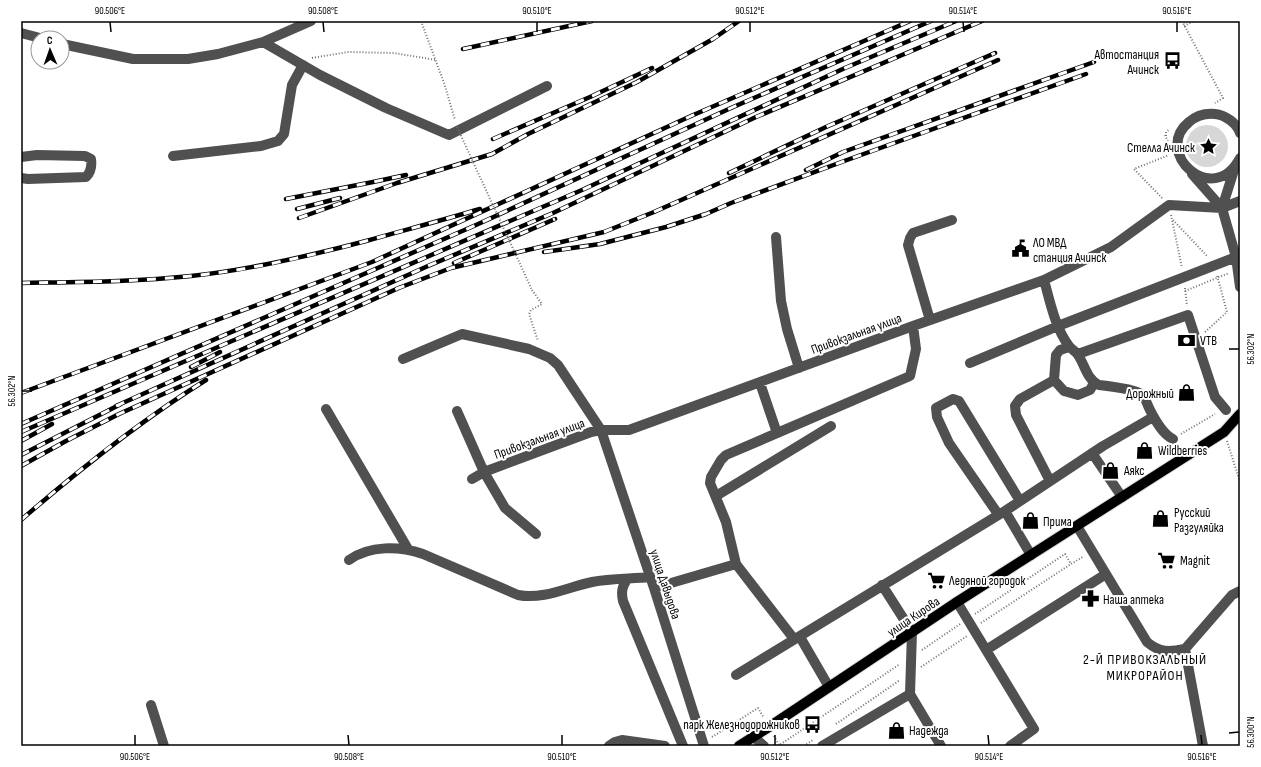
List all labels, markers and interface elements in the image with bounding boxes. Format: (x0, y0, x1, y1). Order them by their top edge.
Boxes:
text: 90.506°E (95, 5, 125, 17)
text: 90.508°E (308, 5, 338, 17)
text: 90.510°E (522, 5, 552, 17)
text: 90.512°E (735, 5, 765, 17)
text: 90.514°E (949, 5, 977, 17)
text: 90.516°E (1162, 5, 1192, 17)
north arrow (30, 30, 70, 70)
text: С (47, 34, 53, 47)
place label: Автостанция Ачинск (1093, 47, 1159, 78)
bus stop icon: Автостанция Ачинск (1162, 51, 1182, 71)
place icon: Стелла Ачинск (1198, 137, 1218, 157)
place label: Стелла Ачинск (1127, 140, 1195, 156)
place label: ЛО МВД станция Ачинск (1032, 235, 1107, 266)
public building icon: ЛО МВД станция Ачинск (1010, 239, 1030, 259)
street label: Привокзальная улица (809, 310, 904, 358)
bank icon: VTB (1177, 330, 1197, 350)
place label: VTB (1200, 333, 1217, 349)
text: 56.302°N (1245, 334, 1257, 364)
text: 56.302°N (6, 376, 18, 406)
shop icon: Дорожный (1177, 383, 1197, 403)
place label: Дорожный (1126, 386, 1174, 402)
street label: Привокзальная улица (492, 415, 587, 463)
shop icon: Wildberries (1135, 440, 1155, 460)
place label: Wildberries (1158, 443, 1207, 459)
shop icon: Аякс (1101, 460, 1121, 480)
place label: Аякс (1123, 463, 1145, 479)
place label: Русский Разгуляйка (1174, 505, 1224, 536)
shop icon: Русский Разгуляйка (1151, 509, 1171, 529)
shop icon: Прима (1020, 511, 1040, 531)
place label: Прима (1043, 514, 1072, 530)
street label: улица Давыдова (646, 547, 684, 621)
supermarket icon: Magnit (1157, 550, 1177, 570)
place label: Magnit (1180, 553, 1210, 569)
supermarket icon: Ледяной городок (926, 570, 946, 590)
place label: Ледяной городок (948, 573, 1025, 589)
pharmacy icon: Наша аптека (1080, 589, 1100, 609)
place label: Наша аптека (1103, 592, 1164, 608)
street label: улица Кирова (884, 593, 943, 640)
district label: 2-Й ПРИВОКЗАЛЬНЫЙ МИКРОРАЙОН (1083, 651, 1207, 684)
bus stop icon: парк Железнодорожников (803, 714, 823, 734)
text: 56.300°N (1245, 716, 1257, 748)
place label: парк Железнодорожников (683, 717, 800, 733)
shop icon: Надежда (886, 720, 906, 740)
place label: Надежда (909, 723, 949, 739)
text: 90.506°E (120, 751, 150, 763)
text: 90.508°E (334, 751, 364, 763)
text: 90.510°E (547, 751, 577, 763)
text: 90.512°E (760, 751, 790, 763)
text: 90.514°E (975, 751, 1003, 763)
text: 90.516°E (1187, 751, 1217, 763)

